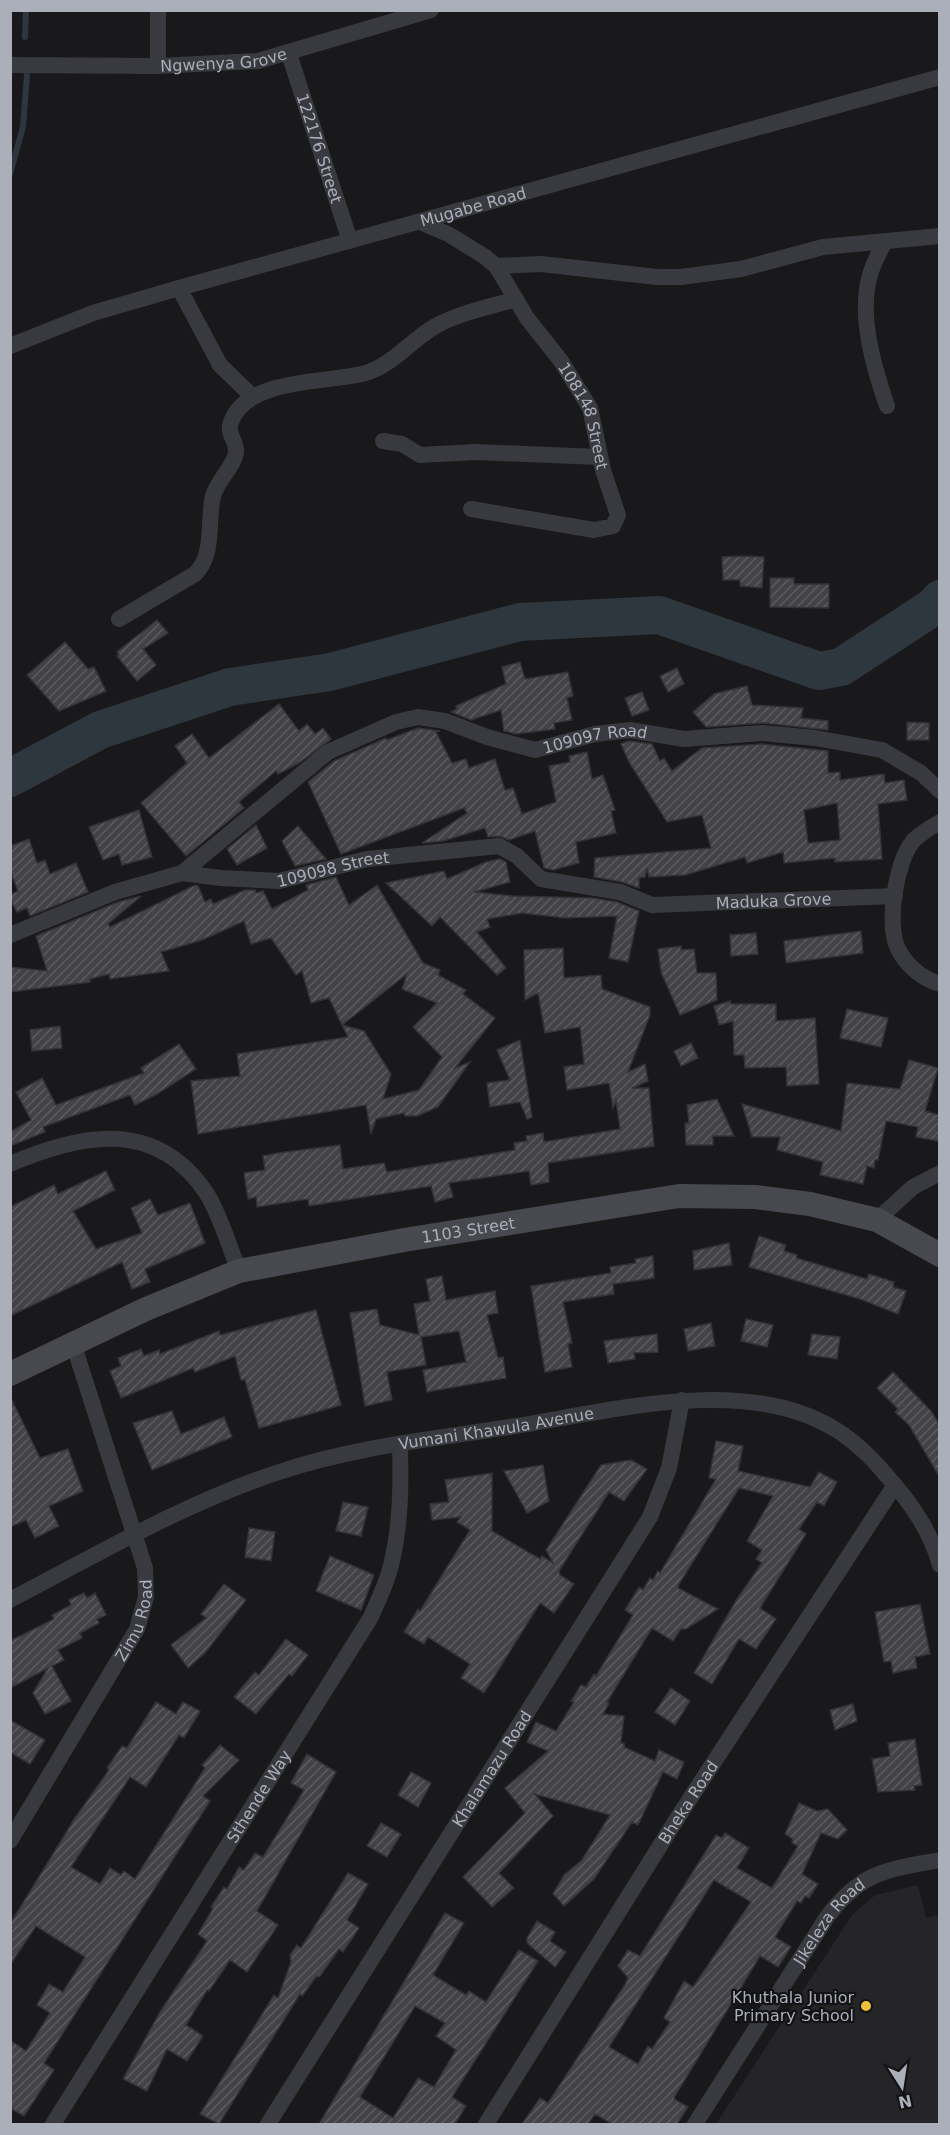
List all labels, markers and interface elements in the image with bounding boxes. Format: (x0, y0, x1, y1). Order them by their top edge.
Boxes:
street label: Ngwenya Grove (160, 44, 289, 75)
street label: 122176 Street (293, 91, 347, 206)
street label: Mugabe Road (418, 183, 528, 230)
street label: 108148 Street (554, 359, 612, 471)
street label: 109097 Road (541, 720, 649, 757)
street label: 109098 Street (275, 847, 390, 891)
street label: Maduka Grove (716, 889, 832, 912)
street label: 1103 Street (420, 1213, 516, 1247)
street label: Vumani Khawula Avenue (397, 1403, 595, 1453)
street label: Zimu Road (111, 1579, 156, 1664)
street label: Khalamazu Road (448, 1707, 535, 1830)
street label: Sthende Way (222, 1746, 295, 1846)
street label: Bheka Road (654, 1757, 722, 1847)
street label: Jikeleza Road (789, 1874, 868, 1970)
place label: Khuthala Junior Primary School (732, 1988, 854, 2025)
marker: Khuthala Junior Primary School (859, 1999, 873, 2013)
north arrow (872, 2057, 932, 2117)
text: N (896, 2090, 914, 2112)

